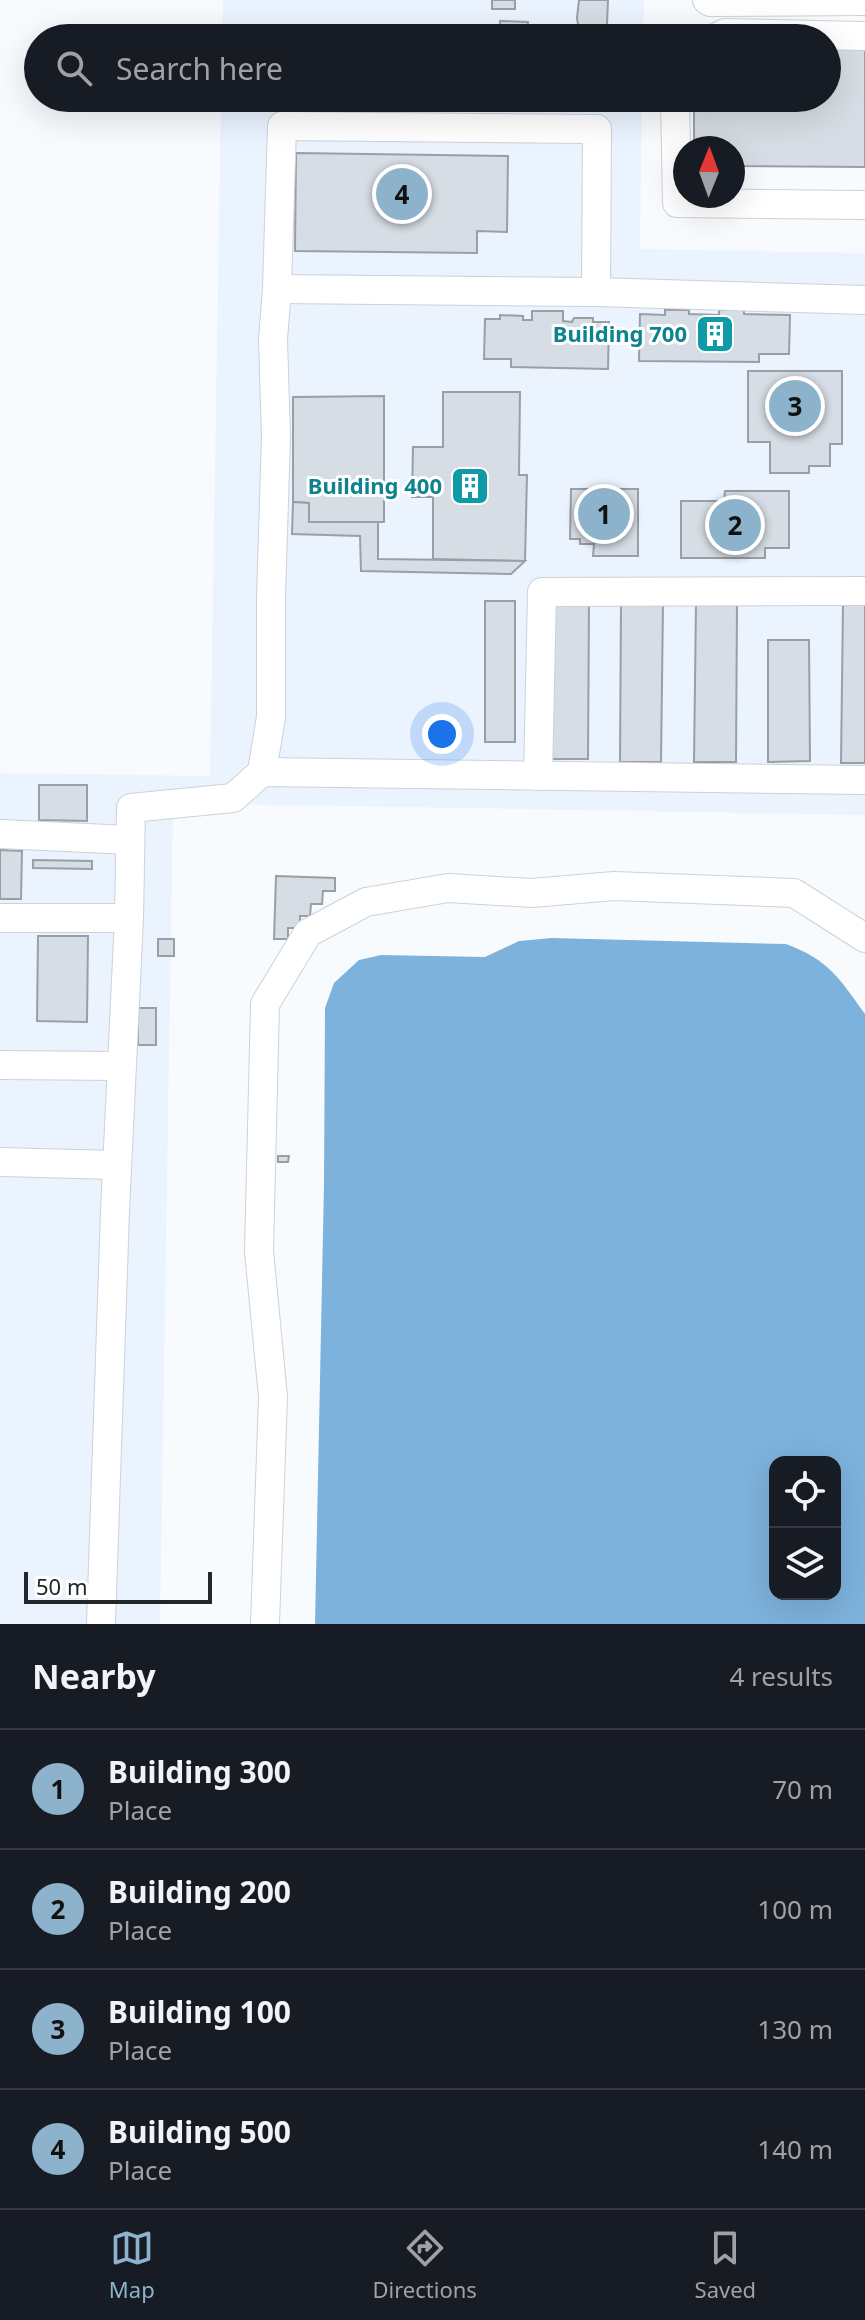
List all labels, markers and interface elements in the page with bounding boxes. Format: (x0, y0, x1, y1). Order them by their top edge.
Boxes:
search box (24, 24, 841, 112)
icon: search (52, 46, 96, 90)
text: Search here (116, 48, 283, 89)
north arrow (673, 136, 745, 208)
pin: 4 (376, 164, 428, 224)
building icon: Building 700 (694, 313, 736, 355)
place label: Building 700 (553, 318, 687, 348)
pin: 3 (769, 376, 821, 436)
building icon: Building 400 (449, 465, 491, 507)
place label: Building 400 (308, 470, 442, 500)
pin: 1 (578, 484, 630, 544)
pin: 2 (709, 495, 761, 555)
your location (422, 714, 462, 754)
map controls (769, 1456, 841, 1600)
button: locate (769, 1456, 841, 1528)
button: layers (769, 1528, 841, 1600)
scale bar (24, 1568, 212, 1604)
text: 50 m (36, 1571, 87, 1601)
text: Nearby (32, 1653, 156, 1699)
text: 4 results (729, 1658, 833, 1694)
text: Building 300 (108, 1751, 291, 1792)
text: 1 (51, 1771, 65, 1807)
text: 70 m (772, 1771, 833, 1807)
text: Place (108, 1792, 172, 1828)
text: Building 200 (108, 1871, 291, 1912)
text: 2 (51, 1891, 65, 1927)
text: 100 m (757, 1891, 833, 1927)
text: Place (108, 1912, 172, 1948)
text: Building 100 (108, 1991, 291, 2032)
text: 3 (51, 2011, 65, 2047)
text: 130 m (757, 2011, 833, 2047)
text: Place (108, 2032, 172, 2068)
text: Building 500 (108, 2111, 291, 2152)
text: 4 (51, 2131, 65, 2167)
text: 140 m (757, 2131, 833, 2167)
text: Place (108, 2152, 172, 2188)
tab: Map (109, 2226, 155, 2304)
tab: Directions (372, 2226, 477, 2304)
tab: Saved (695, 2226, 756, 2304)

